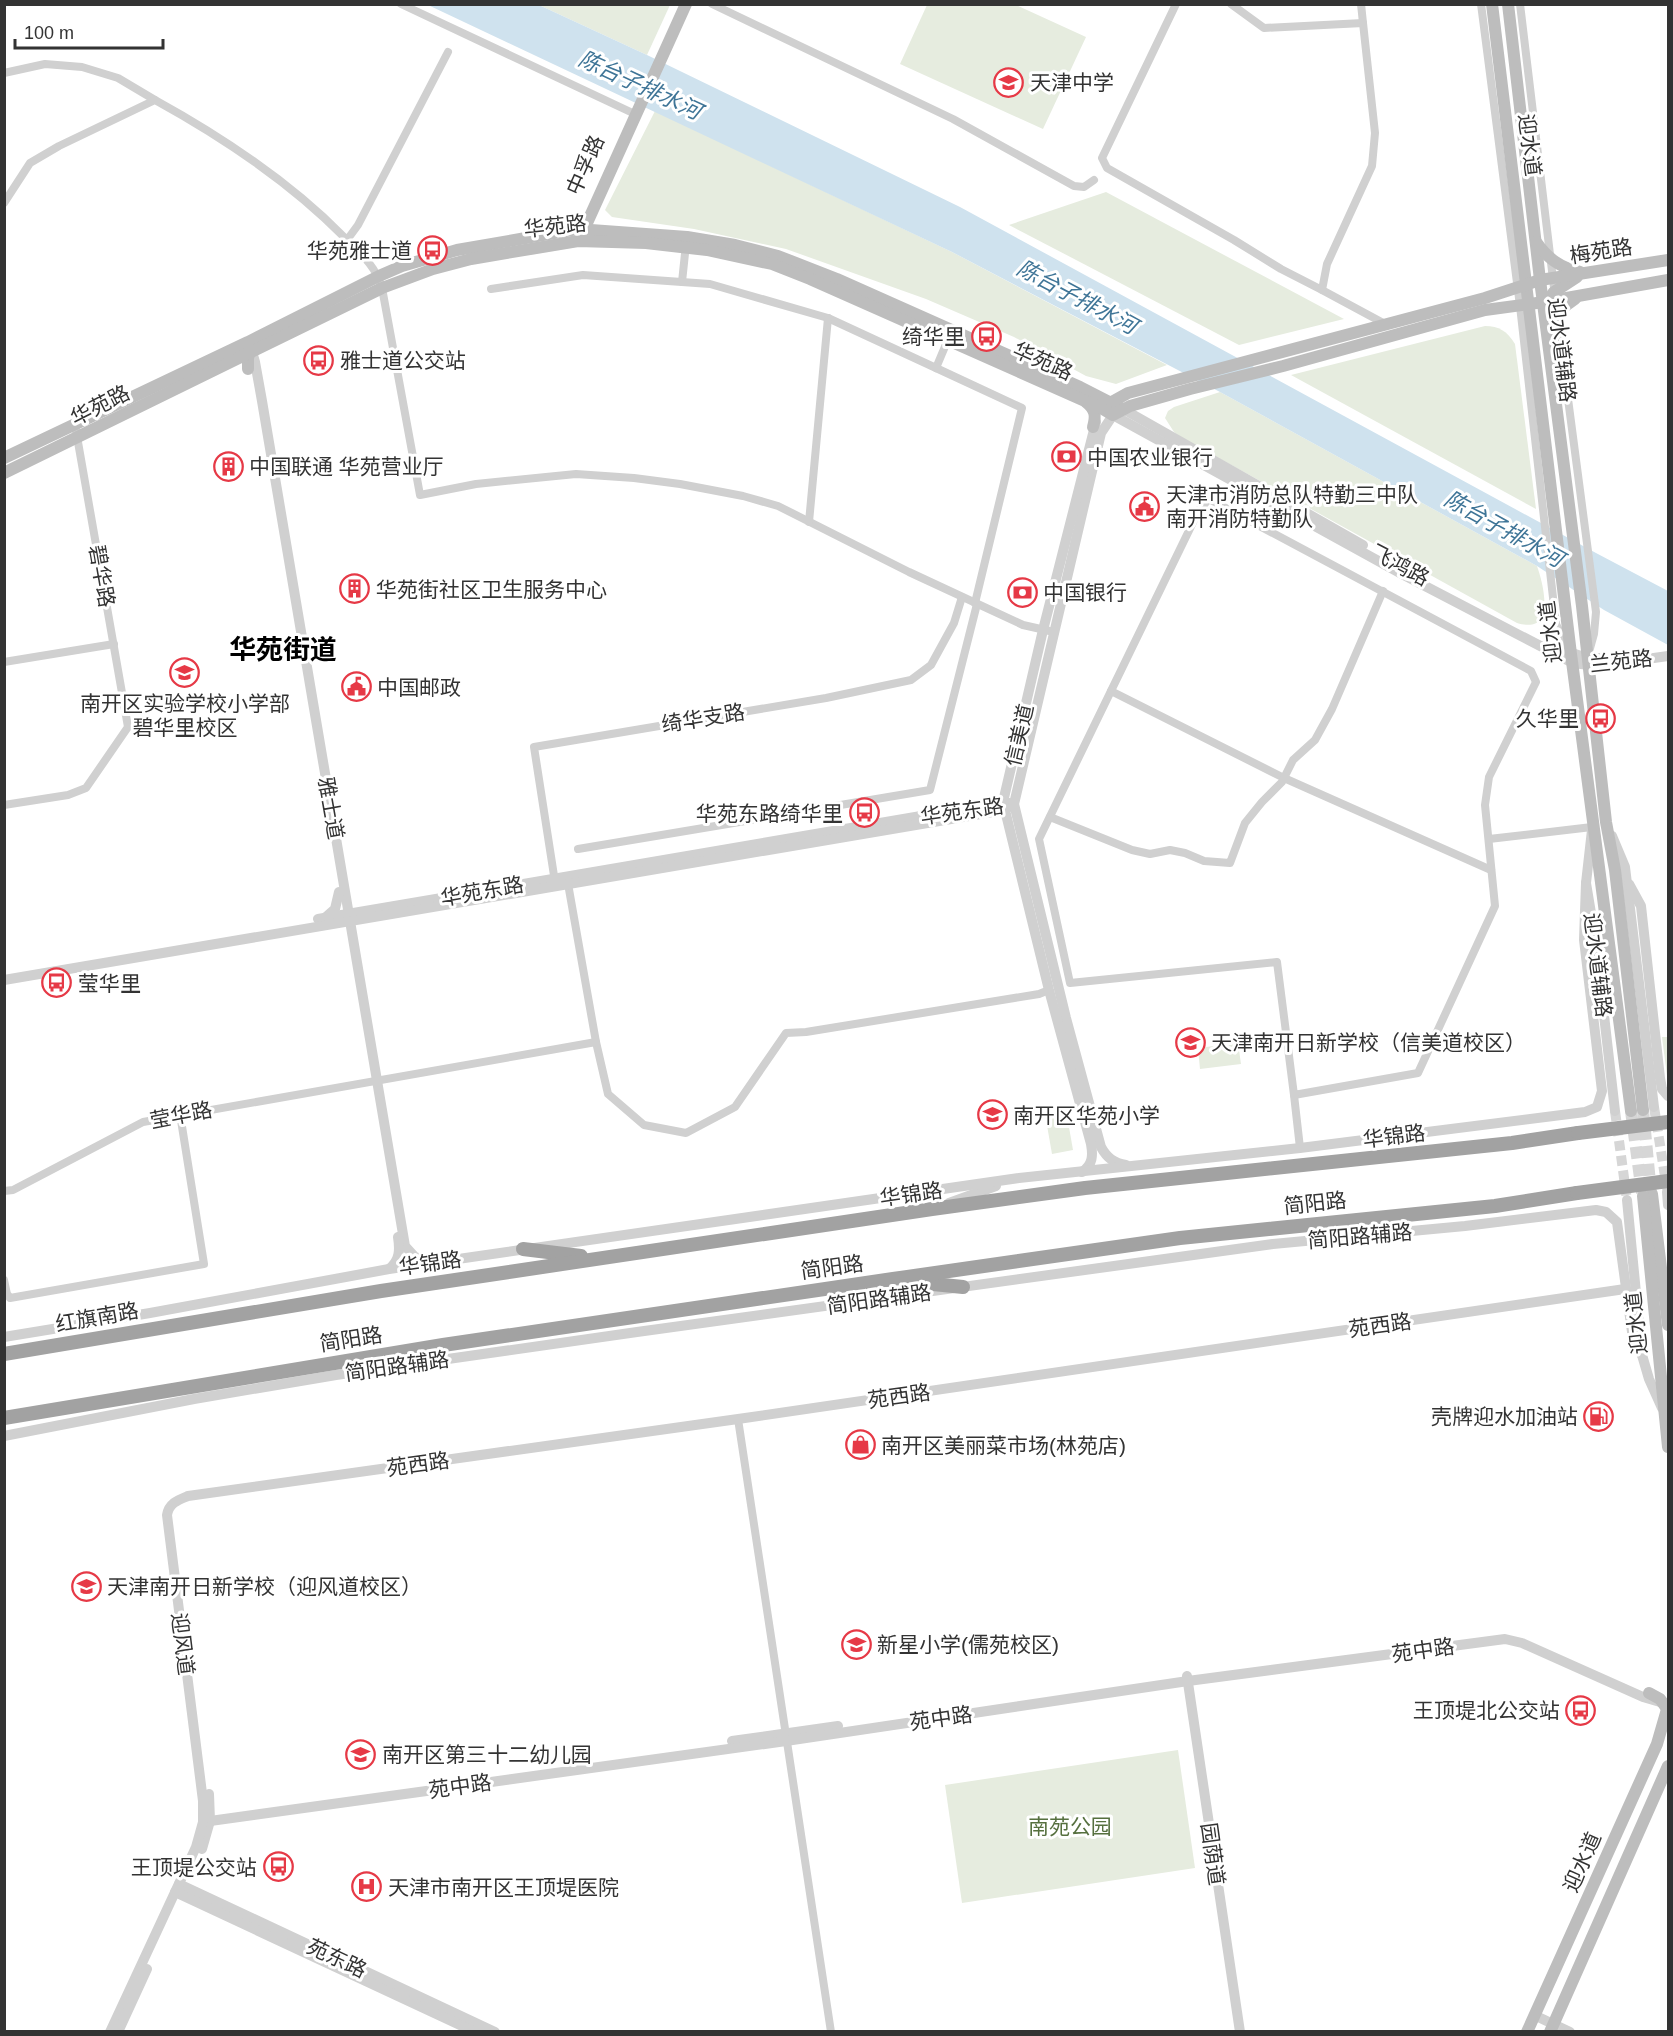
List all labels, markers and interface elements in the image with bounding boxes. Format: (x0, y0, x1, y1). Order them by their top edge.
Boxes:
scale bar (15, 12, 164, 50)
text: 100 m (24, 23, 74, 43)
water label: 陈台子排水河 (575, 46, 709, 126)
school or university icon: 天津中学 (993, 66, 1025, 98)
place label: 天津中学 (1030, 71, 1114, 94)
street label: 迎水道 (1515, 112, 1545, 178)
street label: 中孚路 (562, 132, 608, 198)
street label: 华苑路 (522, 211, 588, 241)
bus stop icon: 华苑雅士道 (417, 234, 449, 266)
street label: 梅苑路 (1568, 235, 1634, 267)
place label: 华苑雅士道 (307, 239, 412, 262)
water label: 陈台子排水河 (1013, 255, 1145, 341)
street label: 迎水道辅路 (1544, 296, 1580, 404)
bus stop icon: 绮华里 (970, 320, 1002, 352)
place label: 绮华里 (902, 325, 965, 348)
street label: 华苑路 (1010, 338, 1076, 384)
bus stop icon: 雅士道公交站 (303, 344, 335, 376)
place label: 雅士道公交站 (340, 349, 466, 372)
street label: 华苑路 (67, 380, 133, 430)
bank icon: 中国农业银行 (1050, 441, 1082, 473)
place label: 中国农业银行 (1087, 446, 1213, 469)
building icon: 中国联通 华苑营业厅 (212, 450, 244, 482)
place label: 中国联通 华苑营业厅 (249, 455, 444, 478)
place label: 天津市消防总队特勤三中队 南开消防特勤队 (1166, 483, 1418, 530)
water label: 陈台子排水河 (1440, 486, 1571, 574)
public building icon: 天津市消防总队特勤三中队 南开消防特勤队 (1129, 490, 1161, 522)
street label: 飞鸿路 (1367, 540, 1433, 590)
street label: 碧华路 (85, 543, 119, 609)
building icon: 华苑街社区卫生服务中心 (339, 573, 371, 605)
bank icon: 中国银行 (1006, 576, 1038, 608)
place label: 华苑街社区卫生服务中心 (376, 578, 607, 601)
place label: 中国银行 (1043, 581, 1127, 604)
street label: 迎水道 (1535, 599, 1565, 665)
district label: 华苑街道 (229, 635, 337, 665)
street label: 兰苑路 (1588, 646, 1654, 676)
school or university icon: 南开区实验学校小学部 碧华里校区 (169, 656, 201, 688)
public building icon: 中国邮政 (340, 671, 372, 703)
place label: 中国邮政 (377, 676, 461, 699)
place label: 南开区实验学校小学部 碧华里校区 (80, 692, 290, 739)
street label: 绮华支路 (660, 700, 746, 736)
street label: 信美道 (1001, 702, 1037, 768)
bus stop icon: 久华里 (1584, 702, 1616, 734)
place label: 久华里 (1516, 707, 1579, 730)
street label: 雅士道 (314, 775, 348, 841)
street label: 华苑东路 (919, 794, 1005, 828)
bus stop icon: 华苑东路绮华里 (848, 797, 880, 829)
place label: 华苑东路绮华里 (696, 802, 843, 825)
street label: 华苑东路 (439, 872, 525, 910)
street label: 迎水道辅路 (1580, 911, 1616, 1019)
bus stop icon: 莹华里 (41, 967, 73, 999)
place label: 莹华里 (78, 972, 141, 995)
school or university icon: 天津南开日新学校（信美道校区） (1174, 1026, 1206, 1058)
place label: 天津南开日新学校（信美道校区） (1211, 1031, 1526, 1054)
street label: 莹华路 (148, 1098, 214, 1132)
school or university icon: 南开区华苑小学 (976, 1099, 1008, 1131)
place label: 南开区华苑小学 (1013, 1104, 1160, 1127)
street label: 华锦路 (1361, 1121, 1427, 1151)
street label: 华锦路 (878, 1178, 944, 1210)
street label: 简阳路 (1282, 1188, 1348, 1218)
street label: 简阳路辅路 (1307, 1220, 1413, 1252)
street label: 华锦路 (397, 1247, 463, 1279)
street label: 简阳路 (799, 1251, 865, 1283)
street label: 简阳路辅路 (825, 1280, 933, 1318)
street label: 迎水道 (1621, 1290, 1651, 1356)
street label: 红旗南路 (54, 1298, 140, 1336)
street label: 苑西路 (1347, 1309, 1413, 1341)
street label: 简阳路 (318, 1323, 384, 1355)
street label: 简阳路辅路 (343, 1347, 451, 1385)
street label: 苑西路 (866, 1380, 932, 1412)
fuel station icon: 壳牌迎水加油站 (1583, 1400, 1615, 1432)
place label: 壳牌迎水加油站 (1431, 1405, 1578, 1428)
shop icon: 南开区美丽菜市场(林苑店) (844, 1429, 876, 1461)
place label: 南开区美丽菜市场(林苑店) (881, 1434, 1126, 1457)
street label: 苑西路 (385, 1448, 451, 1480)
school or university icon: 天津南开日新学校（迎风道校区） (70, 1570, 102, 1602)
place label: 天津南开日新学校（迎风道校区） (107, 1575, 422, 1598)
street label: 迎风道 (168, 1611, 198, 1677)
school or university icon: 新星小学(儒苑校区) (840, 1628, 872, 1660)
place label: 新星小学(儒苑校区) (877, 1633, 1059, 1656)
street label: 苑中路 (1390, 1634, 1456, 1666)
bus stop icon: 王顶堤北公交站 (1565, 1694, 1597, 1726)
place label: 王顶堤北公交站 (1413, 1699, 1560, 1722)
street label: 苑中路 (908, 1702, 974, 1734)
school or university icon: 南开区第三十二幼儿园 (345, 1738, 377, 1770)
place label: 南开区第三十二幼儿园 (382, 1743, 592, 1766)
street label: 苑中路 (427, 1770, 493, 1802)
park label: 南苑公园 (1028, 1815, 1112, 1838)
street label: 园荫道 (1197, 1821, 1229, 1887)
street label: 迎水道 (1559, 1829, 1605, 1895)
bus stop icon: 王顶堤公交站 (262, 1851, 294, 1883)
place label: 王顶堤公交站 (131, 1856, 257, 1879)
hospital icon: 天津市南开区王顶堤医院 (351, 1871, 383, 1903)
place label: 天津市南开区王顶堤医院 (388, 1876, 619, 1899)
street label: 苑东路 (304, 1934, 370, 1982)

